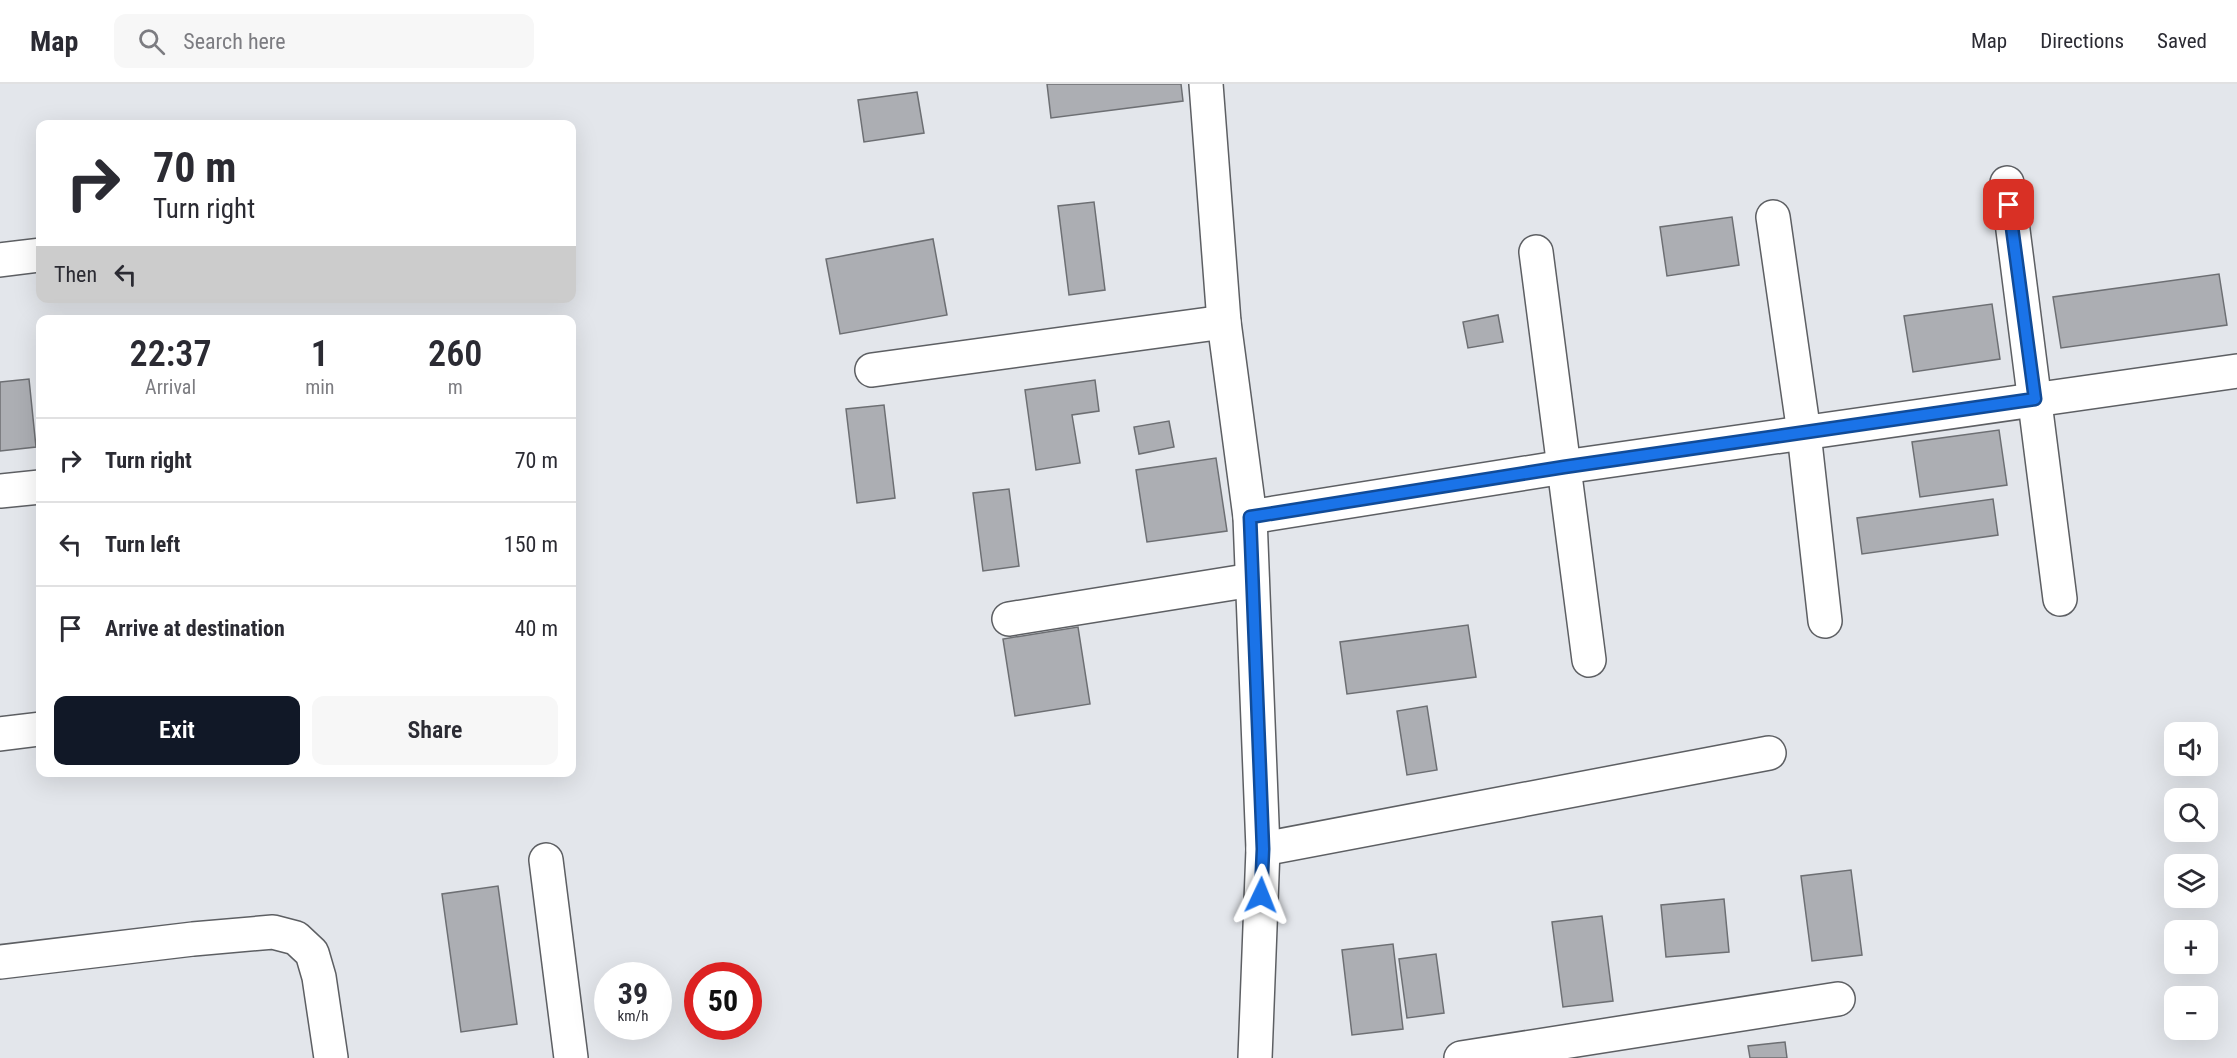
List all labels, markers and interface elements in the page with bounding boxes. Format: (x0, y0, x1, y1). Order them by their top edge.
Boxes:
search box (114, 14, 534, 68)
text: Map (30, 25, 78, 58)
icon: search (135, 25, 168, 58)
text: Search here (183, 29, 286, 54)
text: Map (1971, 29, 2007, 53)
text: Directions (2040, 29, 2124, 53)
text: Saved (2157, 29, 2207, 53)
text: 70 m (153, 143, 236, 192)
icon: right (54, 144, 132, 222)
pin (1983, 179, 2034, 230)
icon: arrive (1992, 188, 2025, 221)
text: Turn right (153, 193, 255, 225)
icon: left (109, 258, 142, 291)
text: Then (54, 262, 97, 287)
text: 22:37 (130, 333, 212, 375)
text: 1 (311, 333, 329, 375)
text: 260 (428, 333, 482, 375)
text: Arrival (145, 375, 196, 399)
text: min (305, 375, 334, 399)
text: m (448, 375, 463, 399)
icon: right (54, 444, 87, 477)
text: Turn right (105, 448, 192, 473)
text: 70 m (515, 448, 558, 473)
icon: left (54, 528, 87, 561)
text: Turn left (105, 532, 180, 557)
text: 150 m (504, 532, 558, 557)
icon: arrive (54, 612, 87, 645)
text: Arrive at destination (105, 616, 285, 641)
text: 40 m (515, 616, 558, 641)
button: Exit (54, 696, 300, 765)
button: Share (312, 696, 558, 765)
map controls (2164, 722, 2218, 1040)
button: sound (2164, 722, 2218, 776)
button: search (2164, 788, 2218, 842)
button: layers (2164, 854, 2218, 908)
position arrow (1229, 863, 1293, 927)
button: + (2164, 920, 2218, 974)
speed limit sign: 50 (684, 962, 762, 1040)
text: 39 (618, 976, 648, 1011)
button: − (2164, 986, 2218, 1040)
text: km/h (618, 1007, 648, 1025)

